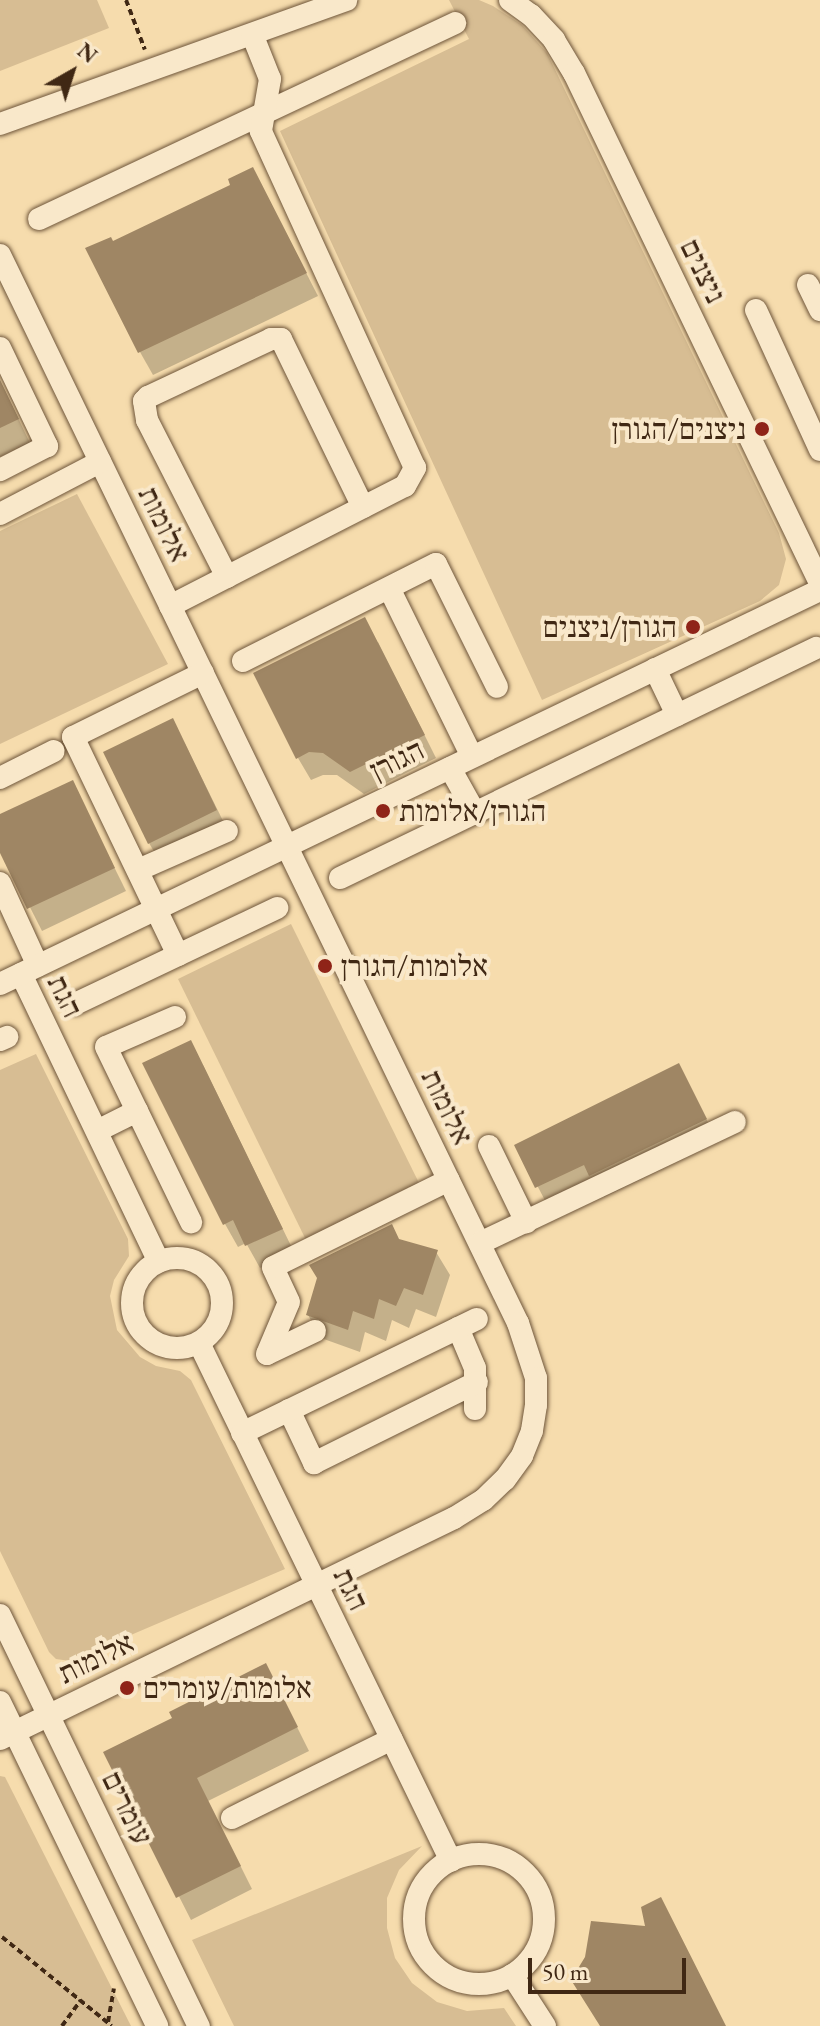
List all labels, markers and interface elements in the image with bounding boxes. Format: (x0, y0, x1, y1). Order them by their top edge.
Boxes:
north arrow (32, 32, 112, 112)
text: N (71, 36, 103, 70)
street label: ניצנים (672, 233, 734, 309)
place label: ניצנים/הגורן (612, 411, 746, 447)
marker: ניצנים/הגורן (753, 420, 771, 438)
street label: אלומות (130, 480, 198, 568)
place label: הגורן/ניצנים (543, 609, 677, 645)
marker: הגורן/ניצנים (684, 618, 702, 636)
street label: הגורן (364, 732, 430, 788)
place label: הגורן/אלומות (399, 793, 546, 829)
marker: הגורן/אלומות (374, 802, 392, 820)
place label: אלומות/הגורן (341, 948, 488, 984)
marker: אלומות/הגורן (316, 957, 334, 975)
street label: הגת (39, 969, 91, 1023)
street label: אלומות (413, 1063, 481, 1151)
street label: הגת (325, 1562, 377, 1616)
street label: אלומות (52, 1624, 140, 1692)
place label: אלומות/עומרים (143, 1670, 312, 1706)
marker: אלומות/עומרים (118, 1679, 136, 1697)
street label: עומרים (94, 1765, 160, 1851)
scale bar (532, 1942, 690, 1992)
text: 50 m (542, 1956, 589, 1987)

